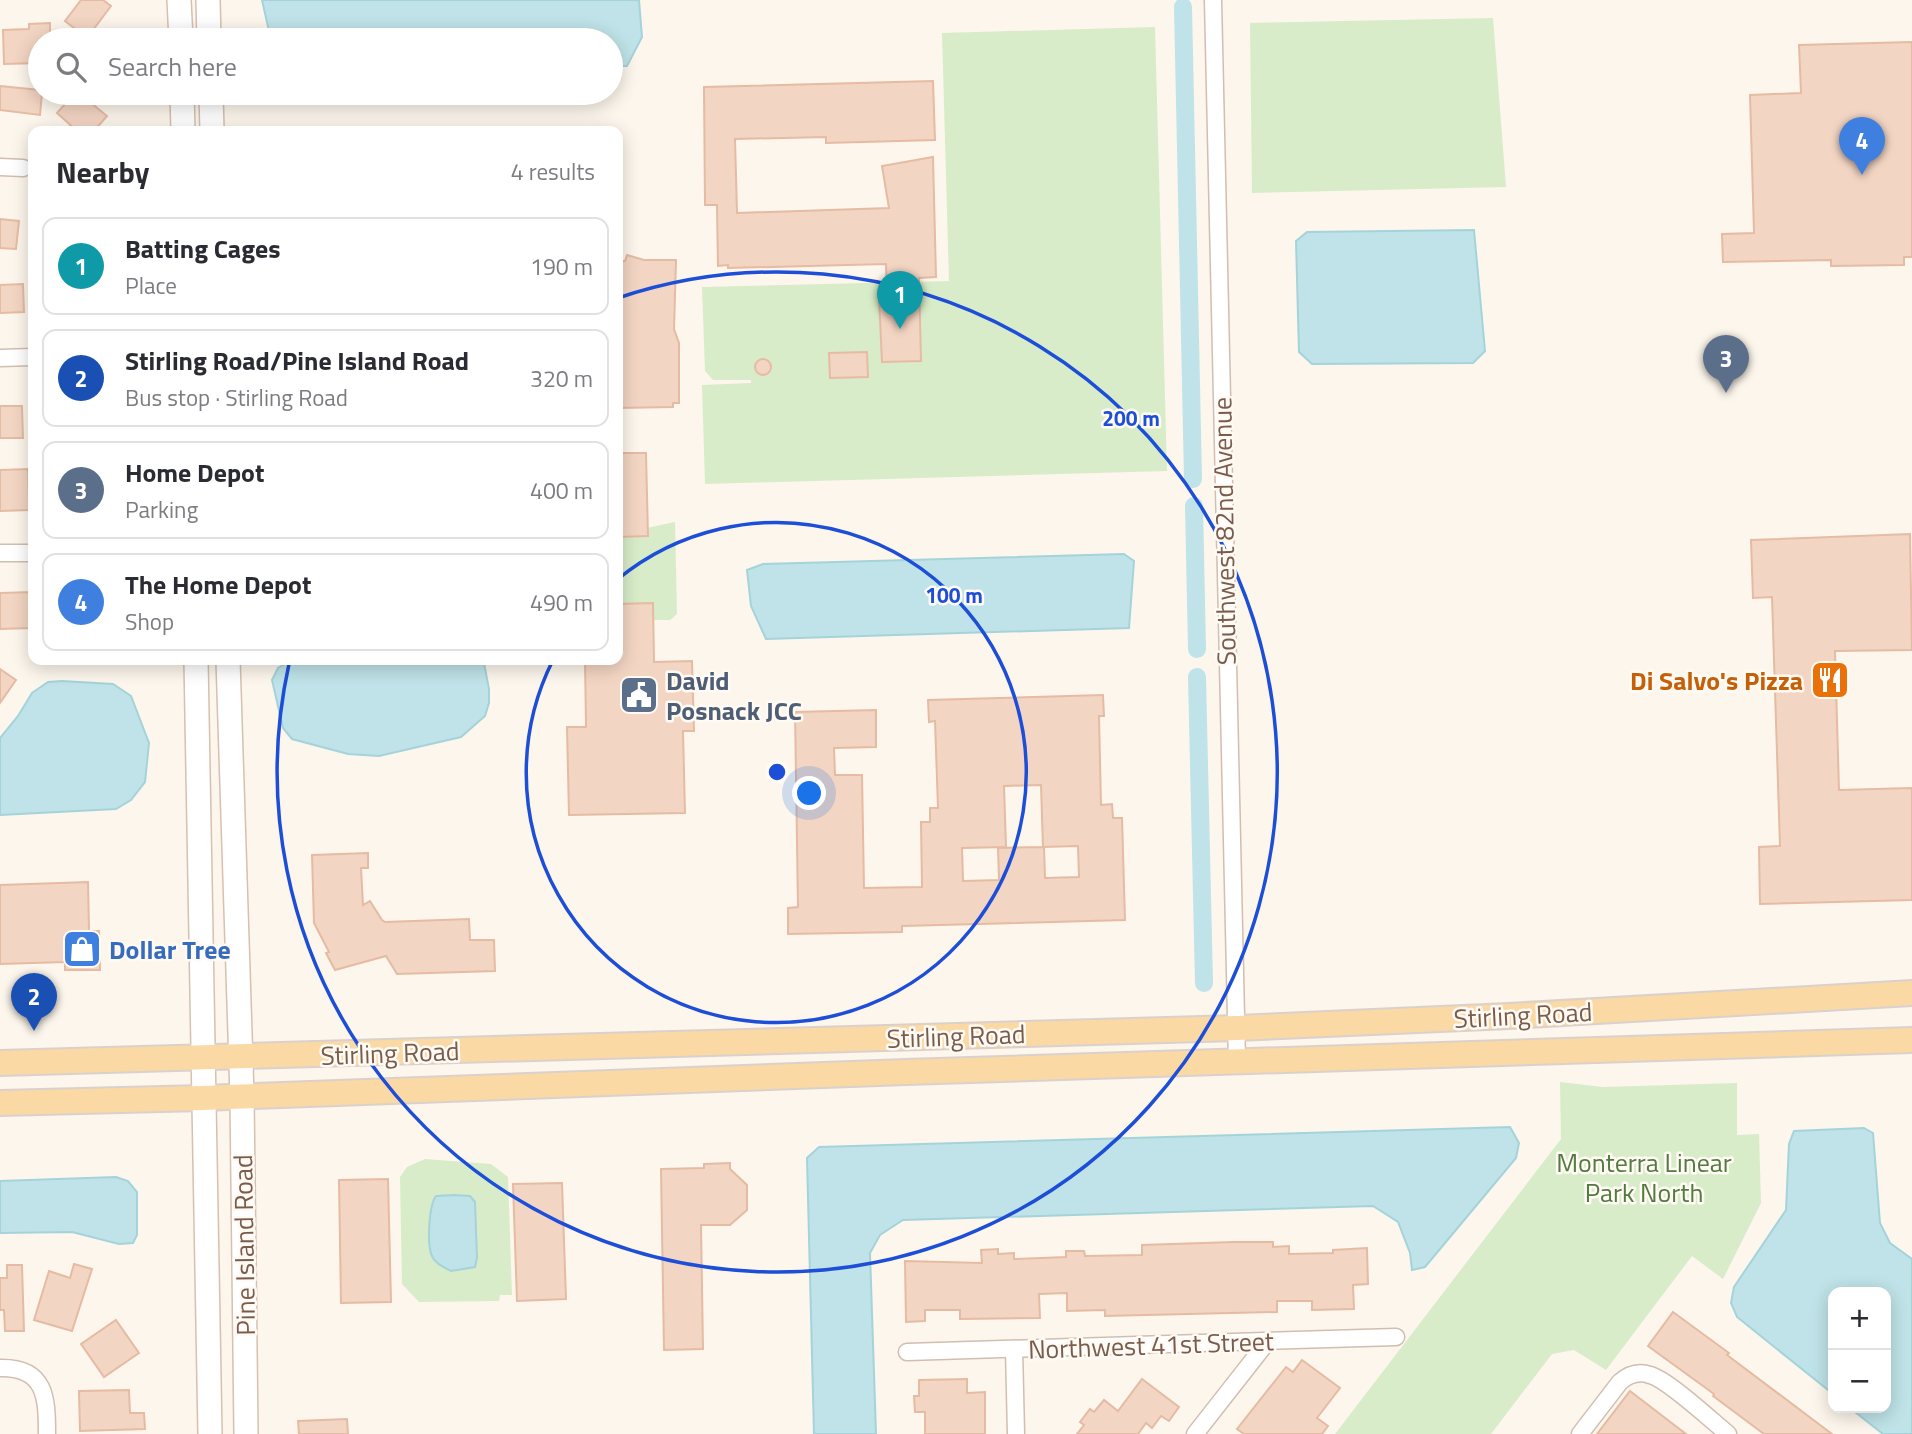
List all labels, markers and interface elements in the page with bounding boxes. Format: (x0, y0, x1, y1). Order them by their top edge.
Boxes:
search box (28, 28, 623, 105)
text: Search here (108, 47, 237, 86)
icon: search (52, 48, 90, 86)
pin: 4 (1839, 117, 1885, 175)
text: Nearby (56, 149, 149, 195)
text: 4 results (511, 154, 595, 189)
text: Batting Cages (125, 229, 281, 268)
text: 1 (75, 249, 87, 284)
text: 190 m (530, 249, 593, 284)
text: Place (125, 268, 177, 303)
pin: 1 (877, 271, 923, 329)
pin: 3 (1703, 335, 1749, 393)
text: Stirling Road/Pine Island Road (125, 341, 469, 380)
text: 2 (75, 361, 87, 396)
text: 320 m (530, 361, 593, 396)
text: Bus stop · Stirling Road (125, 380, 348, 415)
street label: Southwest 82nd Avenue (1202, 397, 1246, 665)
text: 200 m (1102, 402, 1160, 434)
text: Home Depot (125, 453, 264, 492)
text: 3 (75, 473, 87, 508)
text: 400 m (530, 473, 593, 508)
text: Parking (125, 492, 198, 527)
text: The Home Depot (125, 565, 311, 604)
text: 100 m (925, 579, 983, 611)
text: 4 (75, 585, 87, 620)
text: 490 m (530, 585, 593, 620)
text: Shop (125, 604, 174, 639)
restaurant icon: Di Salvo's Pizza (1809, 659, 1851, 701)
place label: David Posnack JCC (666, 661, 802, 730)
place label: Di Salvo's Pizza (1630, 661, 1803, 700)
public building icon: David Posnack JCC (618, 674, 660, 716)
centre of rings (765, 760, 789, 784)
your location (792, 776, 826, 810)
shop icon: Dollar Tree (61, 928, 103, 970)
place label: Dollar Tree (109, 930, 231, 969)
pin: 2 (11, 973, 57, 1031)
street label: Stirling Road (1453, 992, 1593, 1038)
street label: Stirling Road (886, 1014, 1026, 1058)
street label: Stirling Road (320, 1031, 460, 1075)
park label: Monterra Linear Park North (1556, 1143, 1732, 1212)
street label: Pine Island Road (223, 1154, 265, 1336)
map controls (1828, 1287, 1891, 1413)
button: + (1828, 1287, 1891, 1350)
street label: Northwest 41st Street (1027, 1321, 1275, 1369)
button: − (1828, 1350, 1891, 1413)

